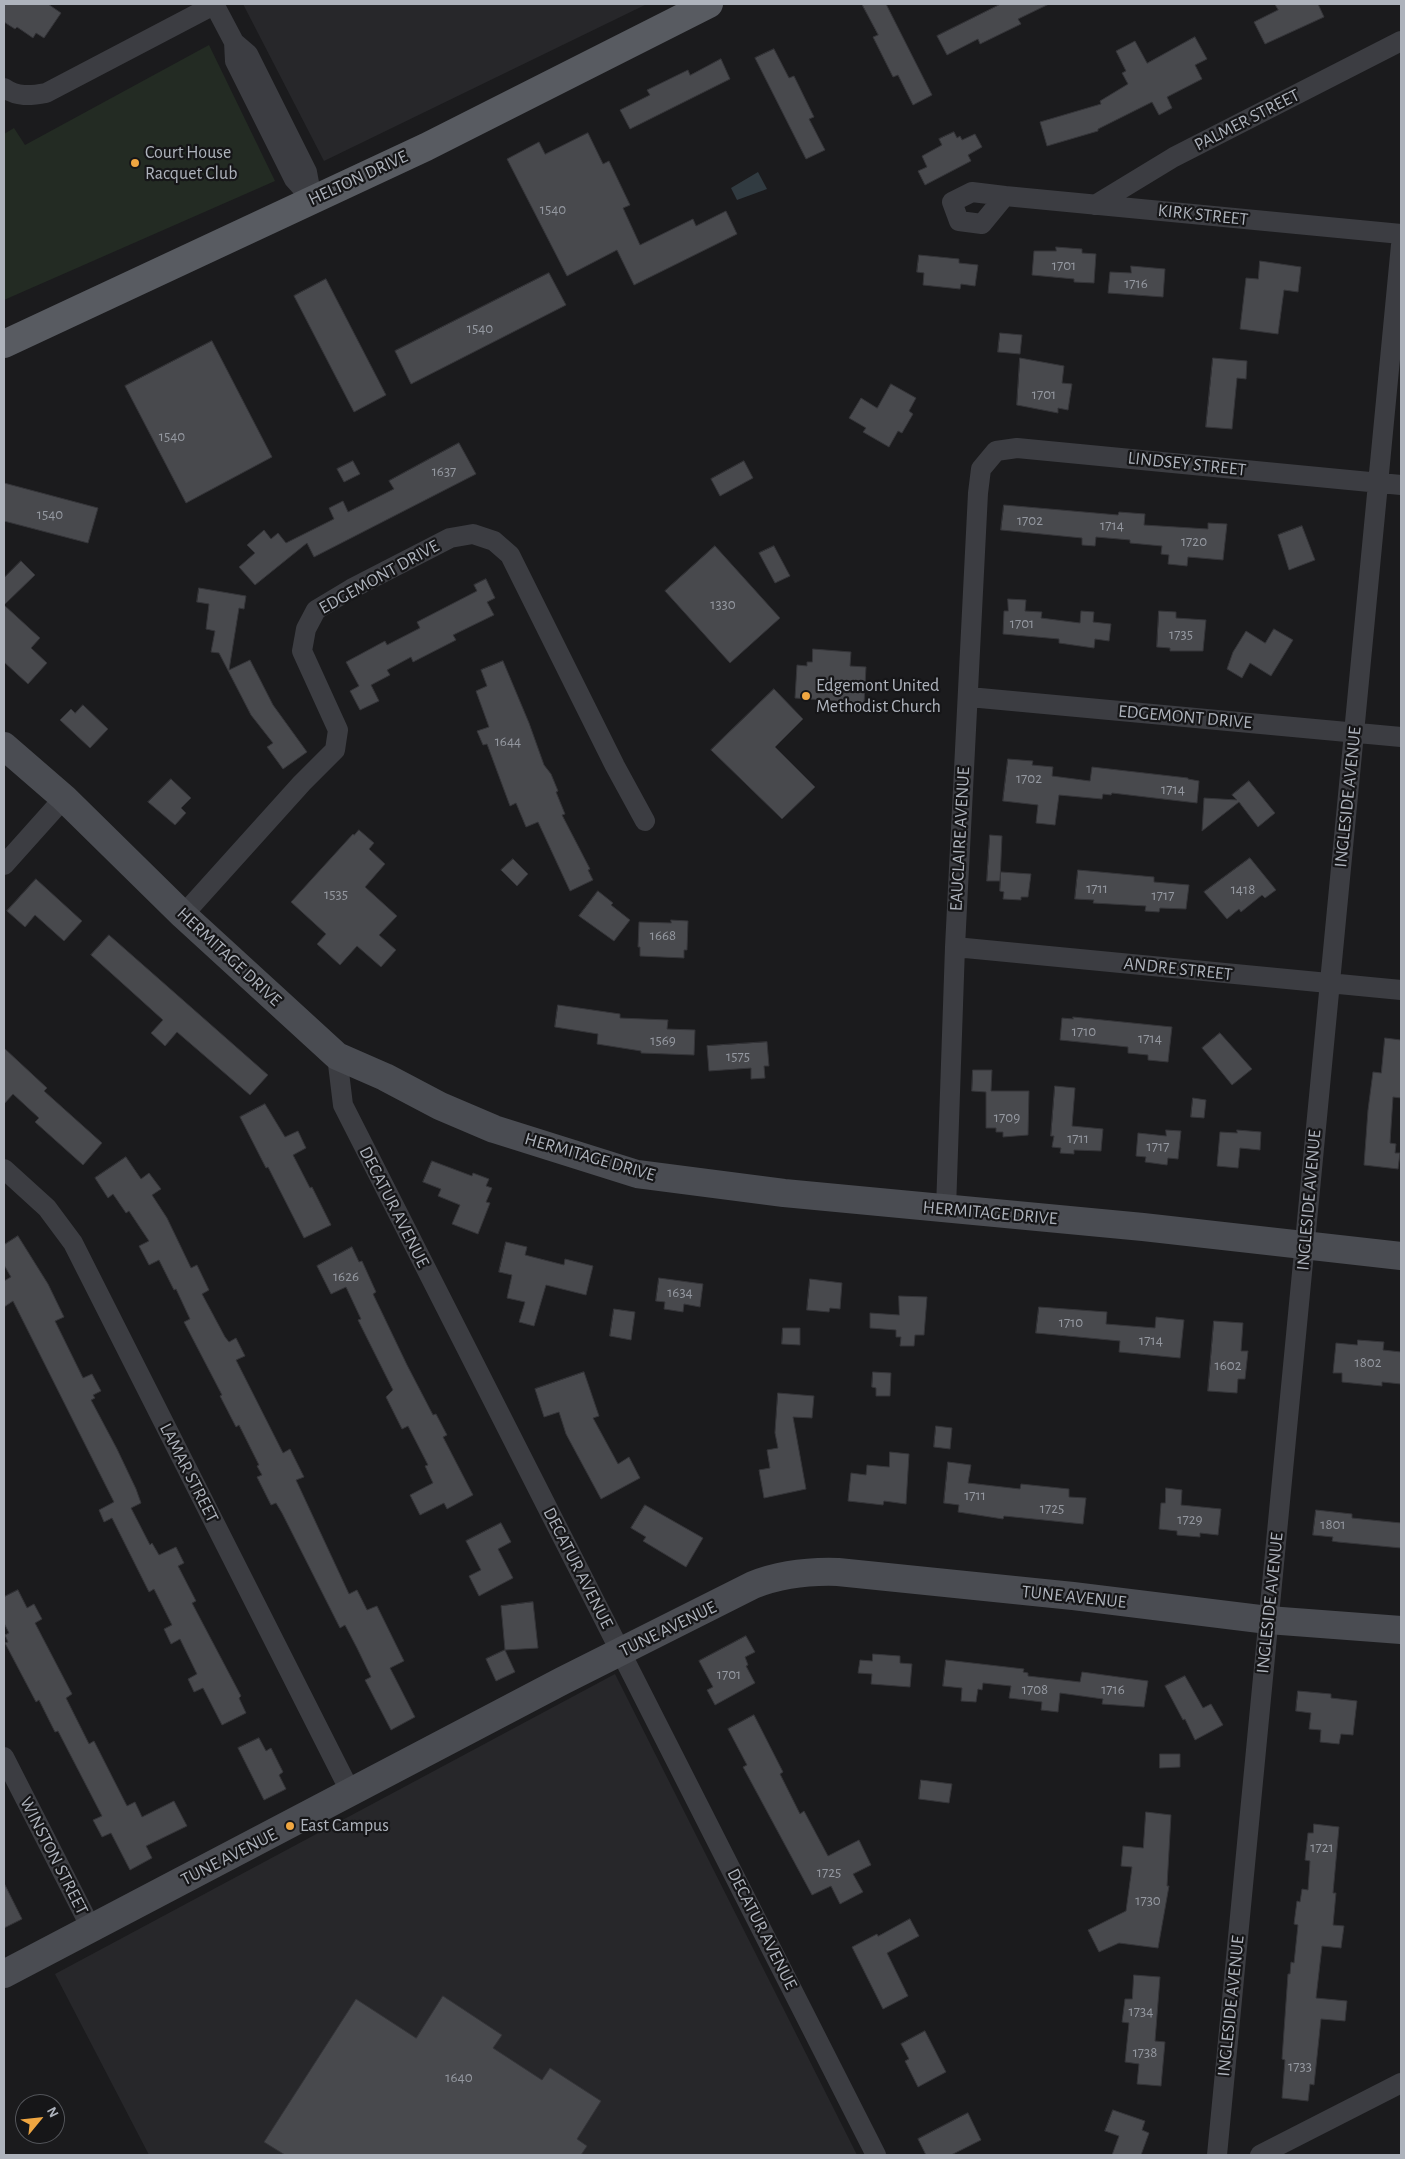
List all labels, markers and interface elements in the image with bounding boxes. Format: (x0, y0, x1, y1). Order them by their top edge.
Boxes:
street label: PALMER STREET (1191, 84, 1303, 156)
place label: Court House Racquet Club (145, 142, 237, 184)
street label: HELTON DRIVE (305, 146, 411, 210)
marker: Court House Racquet Club (129, 157, 141, 169)
house number: 1540 (540, 200, 566, 218)
street label: KIRK STREET (1157, 200, 1249, 230)
house number: 1701 (1052, 256, 1076, 274)
house number: 1716 (1124, 274, 1148, 292)
house number: 1540 (467, 319, 493, 337)
house number: 1701 (1032, 385, 1056, 403)
house number: 1540 (159, 427, 185, 445)
street label: LINDSEY STREET (1127, 447, 1247, 481)
house number: 1637 (432, 462, 456, 480)
house number: 1540 (37, 505, 63, 523)
house number: 1702 (1017, 511, 1043, 529)
house number: 1714 (1100, 516, 1124, 534)
house number: 1720 (1181, 532, 1207, 550)
street label: EDGEMONT DRIVE (315, 535, 443, 619)
house number: 1330 (710, 595, 736, 613)
house number: 1701 (1010, 614, 1034, 632)
house number: 1735 (1169, 625, 1193, 643)
place label: Edgemont United Methodist Church (816, 675, 941, 718)
marker: Edgemont United Methodist Church (800, 690, 812, 702)
street label: EDGEMONT DRIVE (1117, 700, 1253, 734)
street label: INGLESIDE AVENUE (1330, 726, 1366, 868)
house number: 1644 (495, 732, 521, 750)
street label: EAUCLAIRE AVENUE (945, 766, 975, 912)
house number: 1702 (1016, 769, 1042, 787)
house number: 1714 (1161, 780, 1185, 798)
house number: 1711 (1086, 879, 1108, 897)
house number: 1418 (1231, 880, 1255, 898)
house number: 1535 (324, 885, 348, 903)
house number: 1717 (1152, 886, 1174, 904)
street label: HERMITAGE DRIVE (172, 903, 286, 1011)
house number: 1668 (650, 926, 676, 944)
street label: ANDRE STREET (1123, 953, 1233, 985)
house number: 1710 (1072, 1022, 1096, 1040)
house number: 1714 (1138, 1029, 1162, 1047)
house number: 1569 (650, 1031, 676, 1049)
house number: 1575 (726, 1047, 750, 1065)
house number: 1709 (994, 1108, 1020, 1126)
street label: HERMITAGE DRIVE (522, 1128, 658, 1186)
house number: 1711 (1067, 1129, 1089, 1147)
street label: INGLESIDE AVENUE (1292, 1129, 1326, 1271)
house number: 1717 (1147, 1137, 1169, 1155)
street label: DECATUR AVENUE (354, 1143, 434, 1271)
street label: HERMITAGE DRIVE (922, 1196, 1058, 1230)
house number: 1626 (333, 1267, 359, 1285)
house number: 1634 (667, 1283, 693, 1301)
house number: 1710 (1059, 1313, 1083, 1331)
house number: 1714 (1139, 1331, 1163, 1349)
house number: 1802 (1354, 1353, 1382, 1371)
house number: 1602 (1215, 1356, 1241, 1374)
street label: LAMAR STREET (155, 1420, 223, 1526)
house number: 1711 (964, 1486, 986, 1504)
house number: 1725 (1040, 1499, 1064, 1517)
street label: DECATUR AVENUE (538, 1504, 618, 1632)
house number: 1729 (1177, 1510, 1203, 1528)
house number: 1801 (1320, 1515, 1346, 1533)
street label: INGLESIDE AVENUE (1252, 1532, 1288, 1674)
street label: TUNE AVENUE (1021, 1581, 1127, 1613)
street label: TUNE AVENUE (616, 1596, 720, 1662)
house number: 1701 (717, 1665, 741, 1683)
house number: 1708 (1022, 1680, 1048, 1698)
house number: 1716 (1101, 1680, 1125, 1698)
street label: WINSTON STREET (15, 1793, 93, 1919)
place label: East Campus (300, 1815, 389, 1837)
marker: East Campus (284, 1820, 296, 1832)
street label: TUNE AVENUE (177, 1824, 281, 1890)
house number: 1721 (1310, 1838, 1334, 1856)
house number: 1725 (817, 1863, 841, 1881)
street label: DECATUR AVENUE (722, 1865, 802, 1993)
house number: 1730 (1135, 1891, 1161, 1909)
street label: INGLESIDE AVENUE (1213, 1935, 1249, 2077)
house number: 1734 (1129, 2002, 1153, 2020)
house number: 1738 (1133, 2043, 1157, 2061)
house number: 1733 (1288, 2057, 1312, 2075)
house number: 1640 (445, 2068, 473, 2086)
north arrow (15, 2094, 65, 2144)
text: N (44, 2105, 61, 2120)

